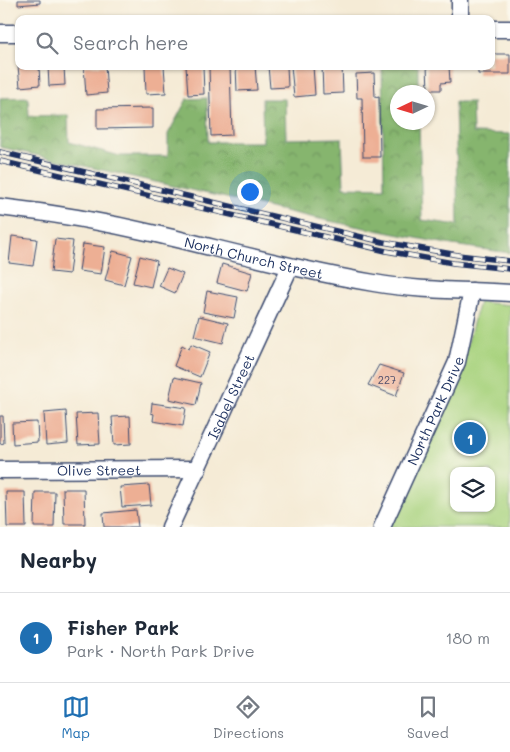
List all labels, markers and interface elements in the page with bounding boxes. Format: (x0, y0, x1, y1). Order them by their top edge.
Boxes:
search box (15, 15, 495, 70)
icon: search (33, 29, 61, 57)
text: Search here (73, 30, 189, 55)
north arrow (390, 85, 435, 130)
your location (237, 179, 263, 205)
street label: North Church Street (183, 232, 325, 283)
street label: Isabel Street (202, 351, 258, 442)
street label: North Park Drive (402, 355, 467, 468)
house number: 227 (378, 372, 396, 387)
pin: 1 (454, 419, 486, 457)
street label: Olive Street (57, 460, 141, 479)
map controls (450, 467, 495, 512)
button: layers (450, 467, 495, 512)
text: Nearby (20, 546, 97, 573)
text: Fisher Park (67, 615, 179, 640)
text: 1 (32, 627, 40, 648)
text: 180 m (445, 627, 490, 648)
text: Park · North Park Drive (67, 640, 255, 661)
tab: Map (61, 693, 90, 742)
tab: Directions (213, 693, 284, 742)
tab: Saved (407, 693, 449, 742)

